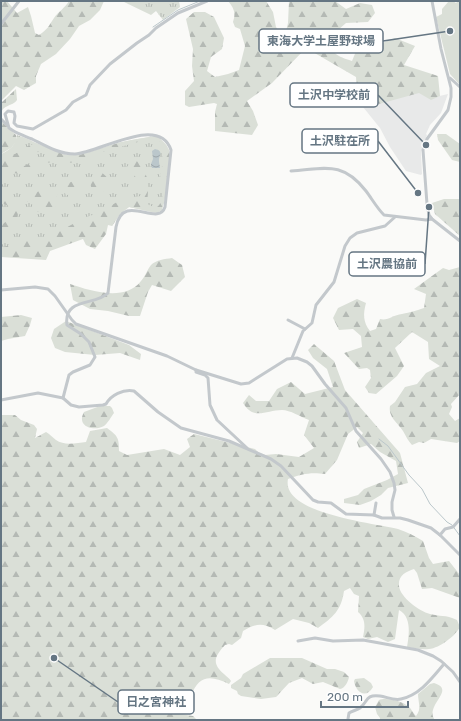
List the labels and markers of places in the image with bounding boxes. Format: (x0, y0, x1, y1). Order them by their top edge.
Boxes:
callout: 東海大学土屋野球場 (259, 29, 383, 53)
callout: 土沢中学校前 (290, 83, 378, 107)
callout: 土沢駐在所 (302, 129, 378, 153)
callout: 土沢農協前 (349, 252, 425, 276)
callout: 日之宮神社 (118, 690, 194, 714)

